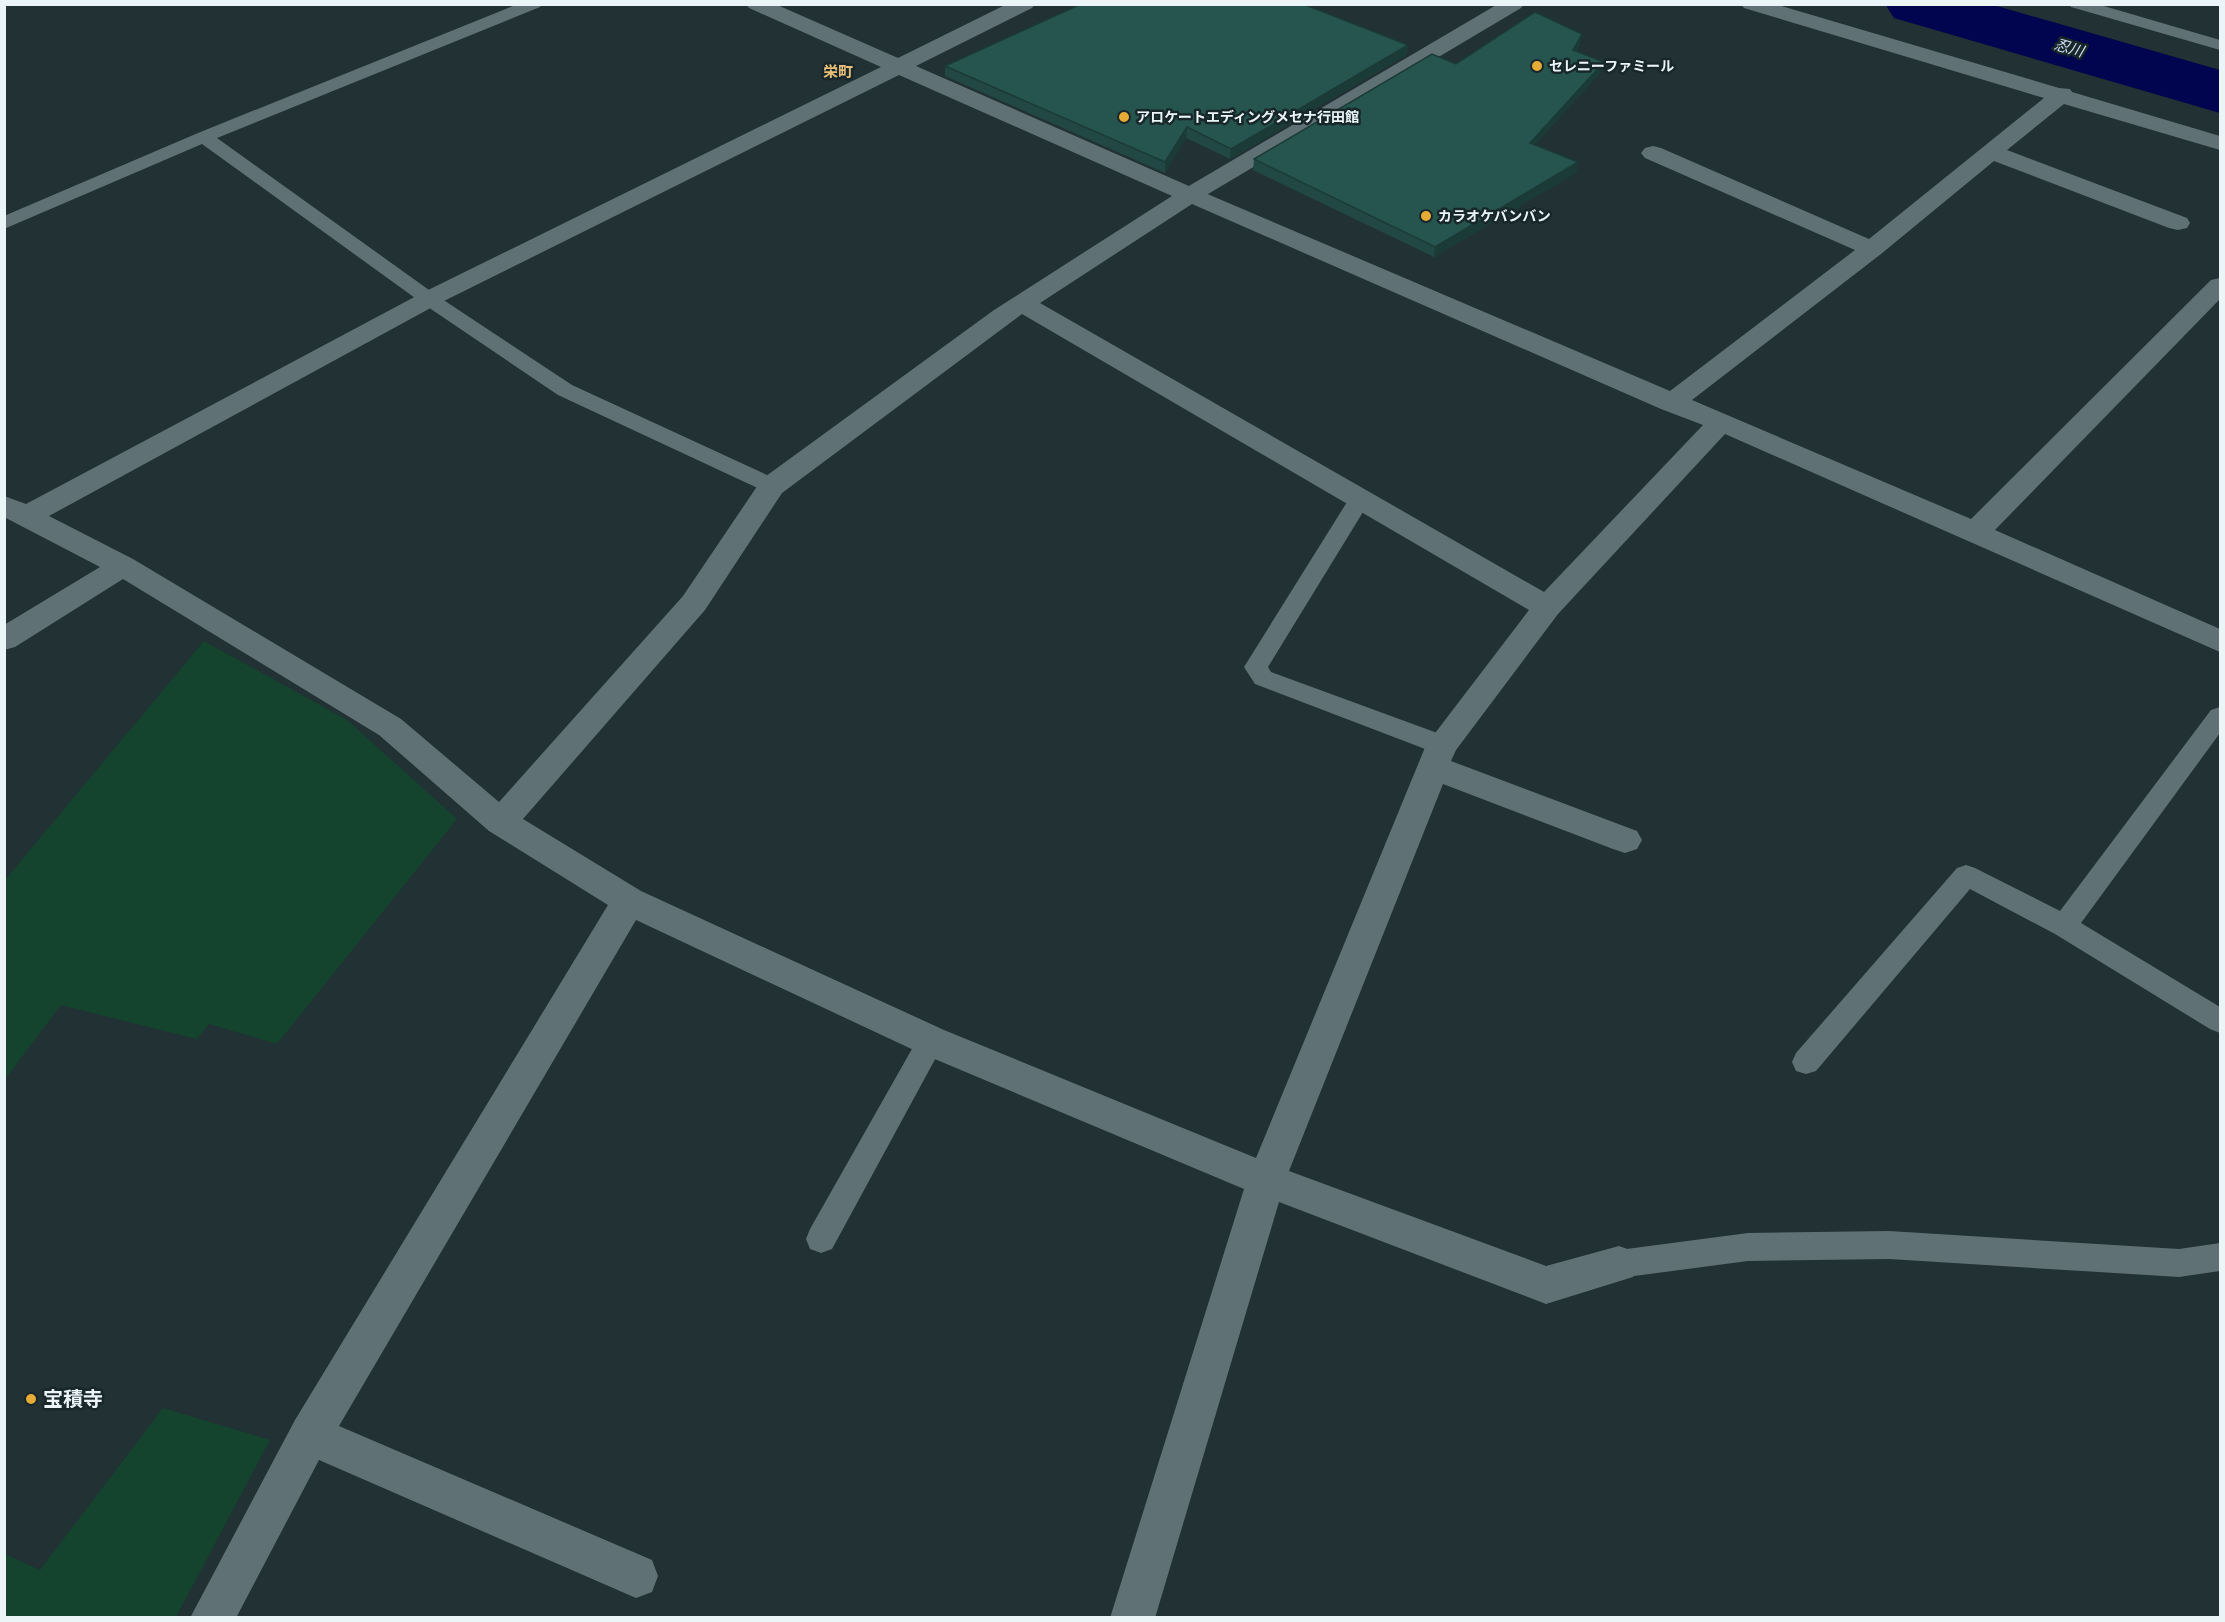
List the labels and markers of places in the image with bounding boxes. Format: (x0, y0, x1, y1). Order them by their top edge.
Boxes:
place label: セレニーファミール (1549, 57, 1674, 75)
marker: セレニーファミール (1530, 59, 1544, 73)
place label: アロケートエディングメセナ行田館 (1136, 108, 1359, 126)
marker: アロケートエディングメセナ行田館 (1117, 110, 1131, 124)
place label: カラオケバンバン (1438, 207, 1551, 225)
marker: カラオケバンバン (1419, 209, 1433, 223)
place label: 宝積寺 (43, 1385, 103, 1412)
marker: 宝積寺 (24, 1392, 38, 1406)

